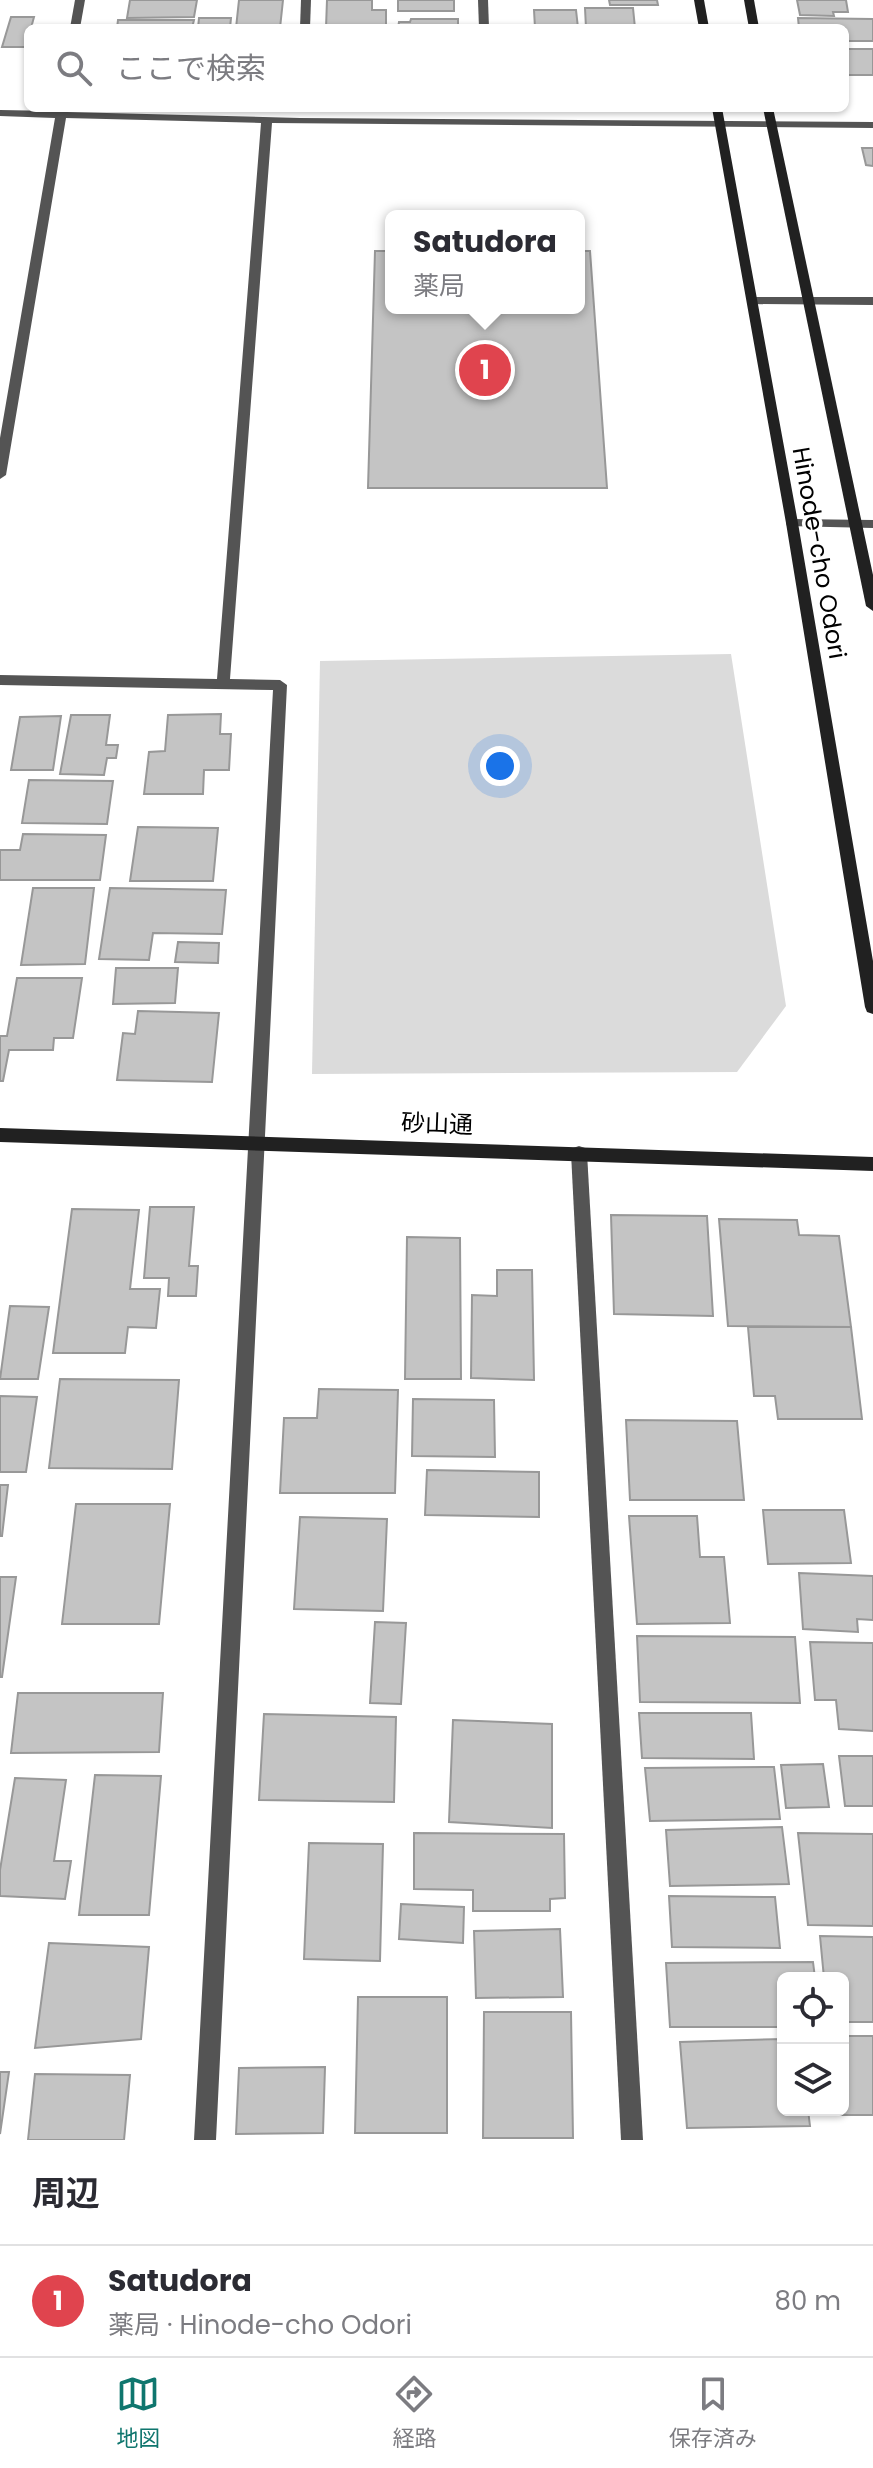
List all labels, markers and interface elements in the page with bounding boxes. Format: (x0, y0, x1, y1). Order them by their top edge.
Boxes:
search box (24, 24, 849, 112)
icon: search (52, 46, 96, 90)
text: ここで検索 (116, 47, 266, 90)
popup (385, 210, 585, 314)
text: Satudora (413, 220, 557, 263)
text: 薬局 (413, 268, 465, 304)
pin: 1 (459, 340, 511, 400)
street label: Hinode-cho Odori (785, 444, 854, 661)
your location (480, 746, 520, 786)
street label: 砂山通 (400, 1106, 474, 1141)
map controls (777, 1972, 849, 2116)
button: locate (777, 1972, 849, 2044)
button: layers (777, 2044, 849, 2116)
text: 周辺 (32, 2169, 100, 2217)
text: Satudora (108, 2259, 252, 2302)
text: 1 (53, 2283, 63, 2319)
text: 80 m (775, 2283, 841, 2319)
text: 薬局 · Hinode-cho Odori (108, 2307, 412, 2343)
tab: 地図 (116, 2372, 160, 2455)
tab: 経路 (392, 2372, 437, 2455)
tab: 保存済み (669, 2372, 757, 2455)

